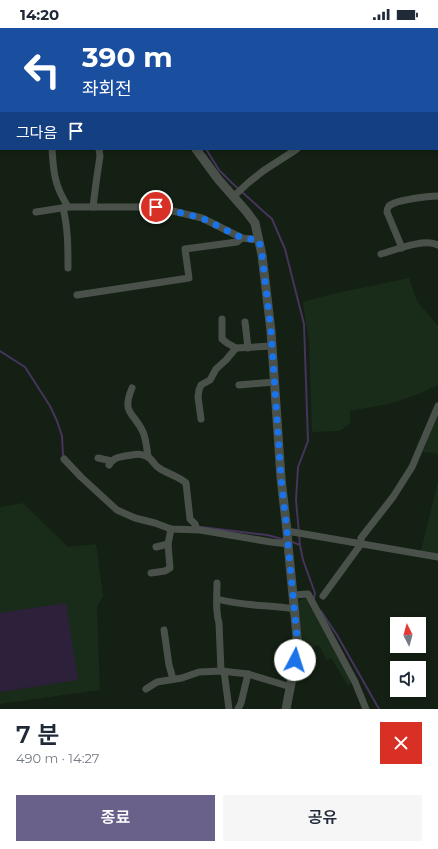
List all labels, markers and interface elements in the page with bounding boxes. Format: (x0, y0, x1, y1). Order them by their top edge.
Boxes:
text: 14:20 (20, 5, 59, 24)
text: 390 m (82, 40, 173, 74)
icon: left (16, 44, 68, 96)
text: 좌회전 (82, 78, 132, 100)
icon: arrive (65, 120, 87, 142)
text: 그다음 (16, 123, 57, 142)
pin (139, 190, 173, 224)
icon: arrive (145, 196, 167, 218)
north arrow (390, 617, 426, 653)
map controls (390, 617, 426, 697)
position arrow (274, 639, 316, 681)
button: sound (390, 661, 426, 697)
text: 7 분 (16, 720, 59, 749)
button: close (380, 722, 422, 764)
text: 490 m · 14:27 (16, 750, 99, 766)
button: 종료 (16, 795, 215, 841)
button: 공유 (223, 795, 422, 841)

